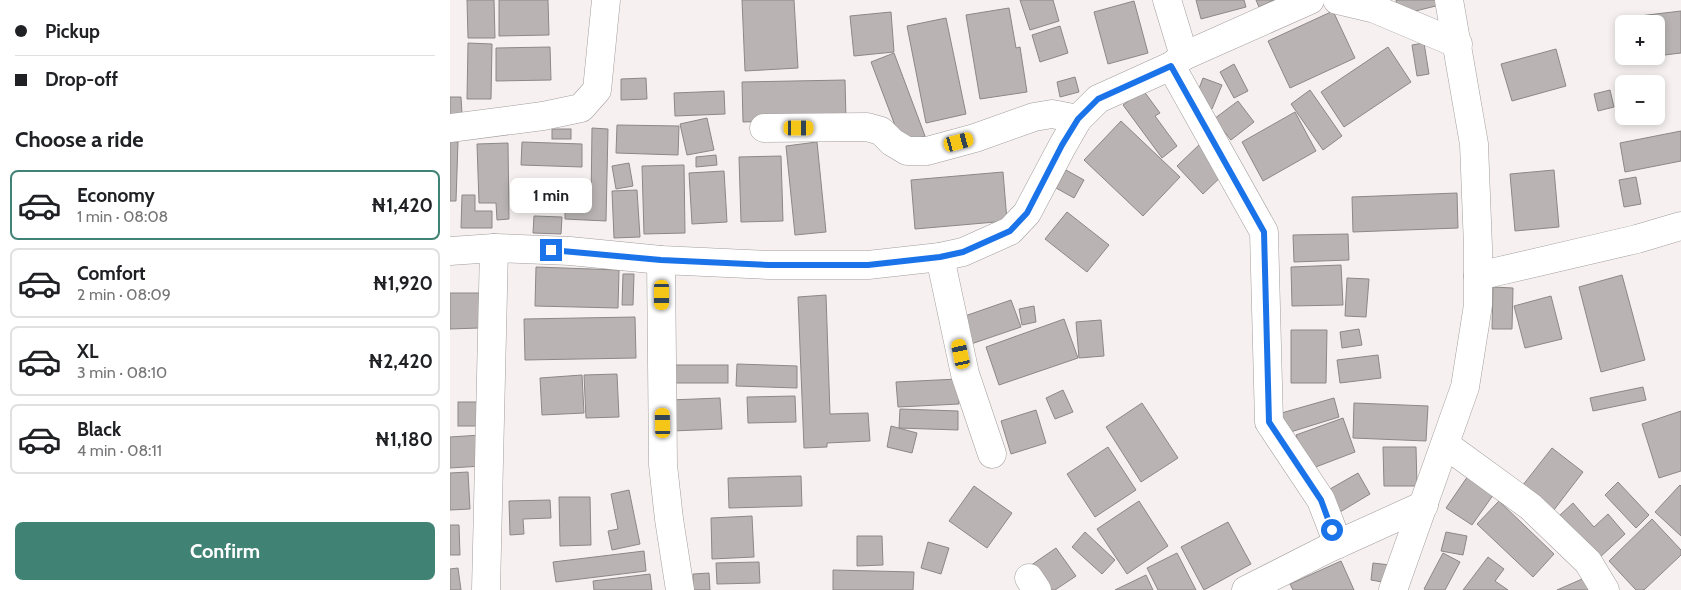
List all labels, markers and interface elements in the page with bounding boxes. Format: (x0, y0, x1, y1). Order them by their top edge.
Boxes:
map controls (1615, 15, 1665, 125)
button: + (1615, 15, 1665, 65)
text: Pickup (45, 20, 100, 43)
text: Drop-off (45, 68, 118, 91)
button: − (1615, 75, 1665, 125)
car (784, 121, 814, 136)
text: Choose a ride (15, 126, 144, 153)
car (942, 131, 975, 153)
callout: 1 min (510, 178, 592, 212)
icon: car (17, 183, 62, 228)
text: Economy (77, 184, 155, 207)
text: 1 min (533, 186, 569, 205)
text: ₦1,420 (371, 194, 433, 217)
text: 1 min · 08:08 (77, 207, 168, 226)
route end (540, 239, 562, 261)
icon: car (17, 261, 62, 306)
text: Comfort (77, 262, 146, 285)
text: ₦1,920 (372, 272, 433, 295)
car (654, 280, 669, 310)
text: 2 min · 08:09 (77, 285, 171, 304)
car (950, 338, 971, 370)
icon: car (17, 339, 62, 384)
text: XL (77, 340, 98, 363)
text: ₦2,420 (368, 350, 433, 373)
text: 3 min · 08:10 (77, 363, 167, 382)
car (655, 408, 670, 438)
icon: car (17, 417, 62, 462)
text: Black (77, 418, 121, 441)
text: ₦1,180 (375, 428, 433, 451)
text: 4 min · 08:11 (77, 441, 162, 460)
route start (1321, 519, 1343, 541)
button: Confirm (15, 522, 435, 580)

